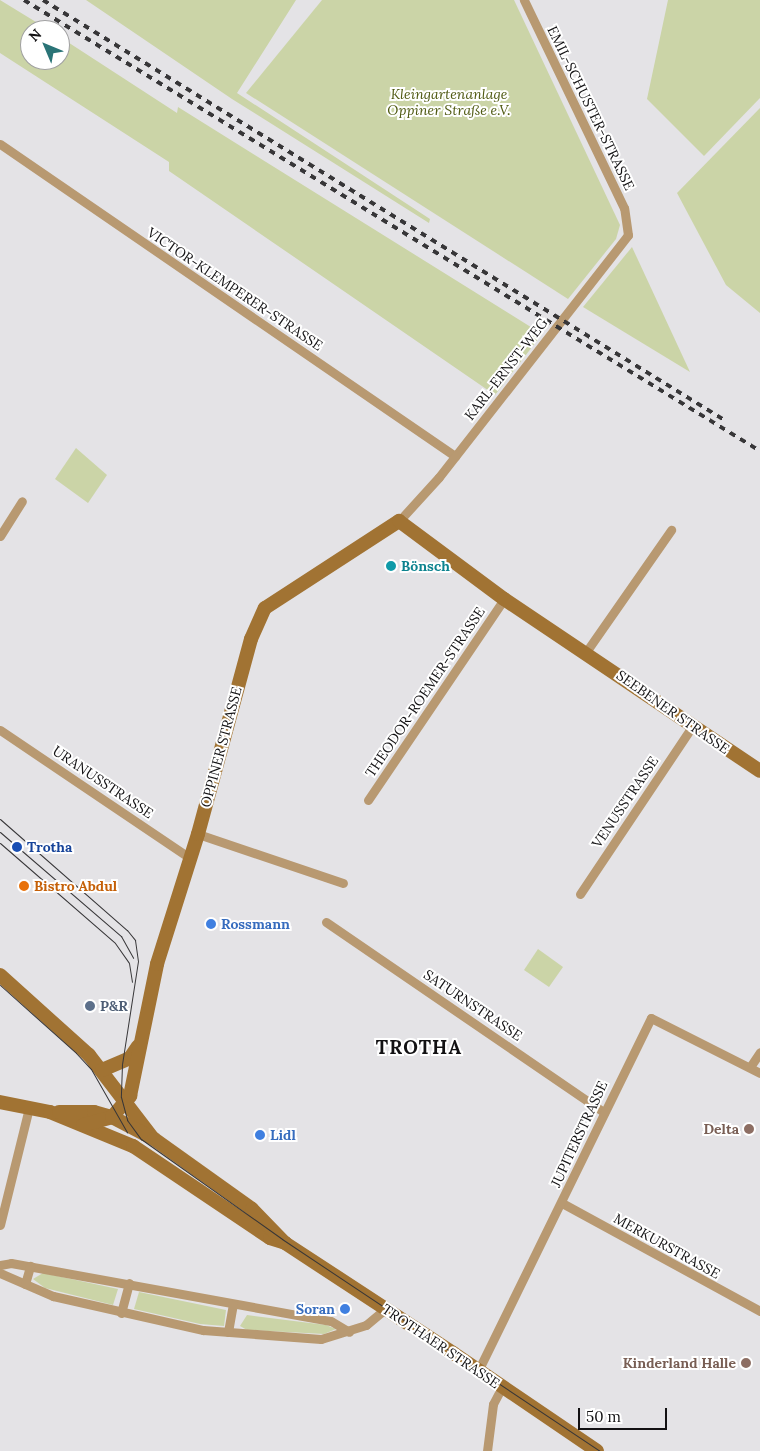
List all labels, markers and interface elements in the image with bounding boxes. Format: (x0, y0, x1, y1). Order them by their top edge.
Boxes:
north arrow (20, 20, 70, 70)
street label: EMIL-SCHUSTER-STRASSE (544, 23, 638, 193)
text: N (25, 25, 45, 45)
park label: Kleingartenanlage Oppiner Straße e.V. (387, 86, 511, 118)
street label: VICTOR-KLEMPERER-STRASSE (144, 224, 326, 354)
street label: KARL-ERNST-WEG (461, 315, 551, 423)
place label: Bönsch (401, 558, 450, 574)
marker: Bönsch (385, 560, 397, 572)
street label: THEODOR-ROEMER-STRASSE (362, 604, 488, 780)
street label: SEEBENER STRASSE (613, 667, 733, 757)
street label: OPPINER STRASSE (197, 685, 245, 809)
street label: URANUSSTRASSE (50, 742, 156, 822)
street label: VENUSSTRASSE (588, 753, 662, 851)
place label: Trotha (27, 839, 72, 855)
marker: Trotha (11, 841, 23, 853)
place label: Bistro Abdul (34, 878, 117, 894)
marker: Bistro Abdul (18, 880, 30, 892)
place label: Rossmann (221, 916, 290, 932)
marker: Rossmann (205, 918, 217, 930)
street label: SATURNSTRASSE (421, 966, 525, 1044)
place label: P&R (100, 998, 128, 1014)
marker: P&R (84, 1000, 96, 1012)
district label: TROTHA (375, 1037, 463, 1059)
street label: JUPITERSTRASSE (547, 1078, 611, 1190)
place label: Delta (703, 1121, 739, 1137)
marker: Delta (743, 1123, 755, 1135)
place label: Lidl (270, 1127, 296, 1143)
marker: Lidl (254, 1129, 266, 1141)
street label: MERKURSTRASSE (611, 1210, 723, 1282)
street label: TROTHAER STRASSE (379, 1300, 503, 1392)
place label: Soran (296, 1301, 335, 1317)
marker: Soran (339, 1303, 351, 1315)
place label: Kinderland Halle (623, 1355, 736, 1371)
marker: Kinderland Halle (740, 1357, 752, 1369)
scale bar (580, 1398, 669, 1430)
text: 50 m (586, 1407, 621, 1426)

